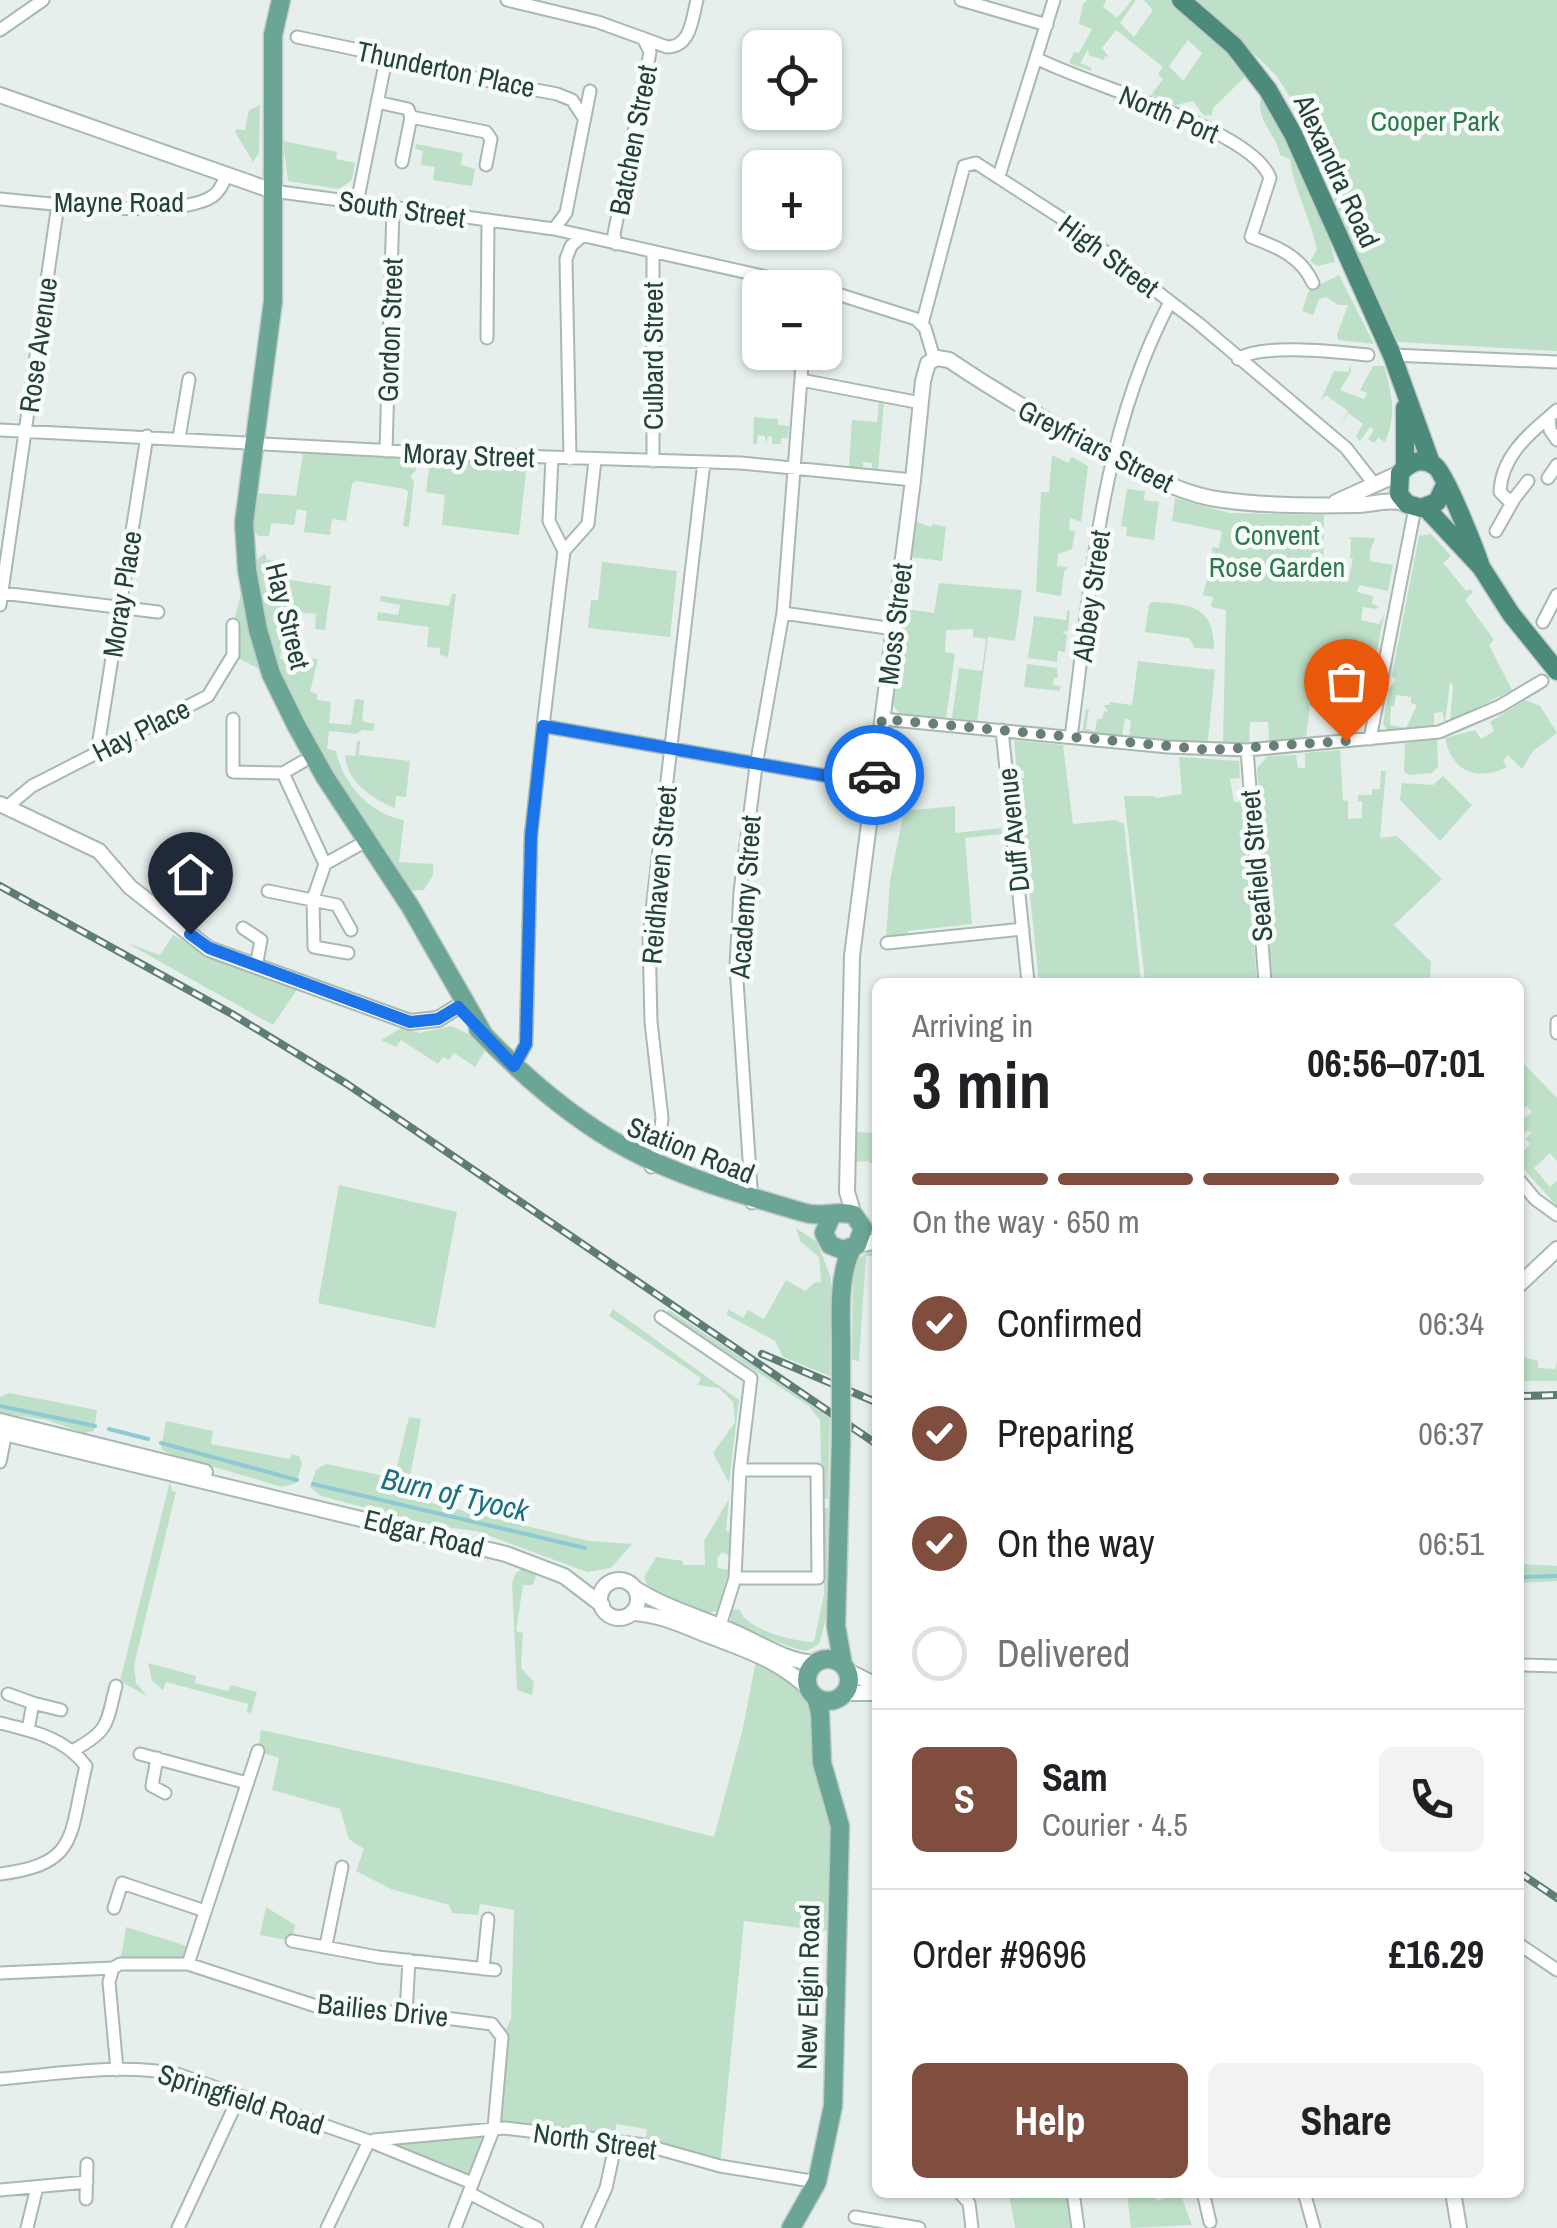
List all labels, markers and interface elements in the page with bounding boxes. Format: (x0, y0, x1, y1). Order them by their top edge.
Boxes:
map controls (742, 30, 842, 370)
button: locate (742, 30, 842, 130)
street label: Thunderton Place (353, 32, 539, 106)
street label: Batchen Street (600, 62, 666, 218)
street label: North Port (1113, 76, 1225, 152)
street label: Alexandra Road (1285, 87, 1389, 254)
park label: Cooper Park (1371, 102, 1500, 140)
button: + (742, 150, 842, 250)
street label: South Street (336, 181, 468, 237)
street label: Mayne Road (54, 183, 184, 221)
street label: High Street (1051, 206, 1167, 306)
street label: Gordon Street (368, 257, 412, 403)
button: − (742, 270, 842, 370)
street label: Rose Avenue (10, 275, 66, 415)
street label: Culbard Street (634, 282, 672, 430)
street label: Greyfriars Street (1012, 391, 1180, 501)
street label: Moray Street (403, 434, 535, 476)
park label: Convent Rose Garden (1209, 516, 1345, 586)
street label: Moray Place (93, 528, 151, 660)
street label: Abbey Street (1063, 528, 1119, 665)
street label: Hay Street (256, 559, 320, 673)
street label: Moss Street (869, 561, 921, 687)
pin (1304, 639, 1389, 742)
icon: bag (1319, 654, 1374, 709)
street label: Hay Place (86, 689, 196, 771)
courier (824, 725, 924, 825)
icon: car (847, 748, 902, 803)
street label: Duff Avenue (988, 766, 1038, 894)
street label: Reidhaven Street (632, 784, 686, 966)
street label: Seafield Street (1230, 789, 1282, 943)
street label: Academy Street (720, 814, 770, 981)
pin (148, 832, 233, 935)
icon: home (163, 847, 218, 902)
text: Arriving in (912, 1004, 1033, 1047)
text: 06:56–07:01 (1307, 1038, 1484, 1089)
text: 3 min (912, 1041, 1051, 1128)
street label: Station Road (622, 1107, 760, 1193)
text: On the way · 650 m (912, 1200, 1140, 1243)
icon: check (912, 1296, 967, 1351)
text: Confirmed (997, 1298, 1142, 1349)
text: 06:34 (1418, 1302, 1484, 1345)
icon: check (912, 1406, 967, 1461)
text: Preparing (997, 1408, 1134, 1459)
text: 06:37 (1418, 1412, 1484, 1455)
water label: Burn of Tyock (378, 1458, 534, 1531)
street label: Edgar Road (360, 1500, 488, 1566)
icon: check (912, 1516, 967, 1571)
text: On the way (997, 1518, 1155, 1569)
text: 06:51 (1418, 1522, 1484, 1565)
text: Delivered (997, 1628, 1130, 1679)
button: phone (1379, 1747, 1484, 1852)
text: Sam (1042, 1752, 1108, 1803)
text: S (954, 1774, 975, 1825)
text: Courier · 4.5 (1042, 1803, 1188, 1846)
street label: New Elgin Road (788, 1904, 828, 2070)
text: Order #9696 (912, 1929, 1087, 1980)
text: £16.29 (1389, 1929, 1484, 1980)
street label: Bailies Drive (316, 1984, 450, 2036)
street label: Springfield Road (153, 2054, 329, 2144)
button: Help (912, 2063, 1188, 2178)
button: Share (1208, 2063, 1484, 2178)
street label: North Street (531, 2114, 659, 2168)

